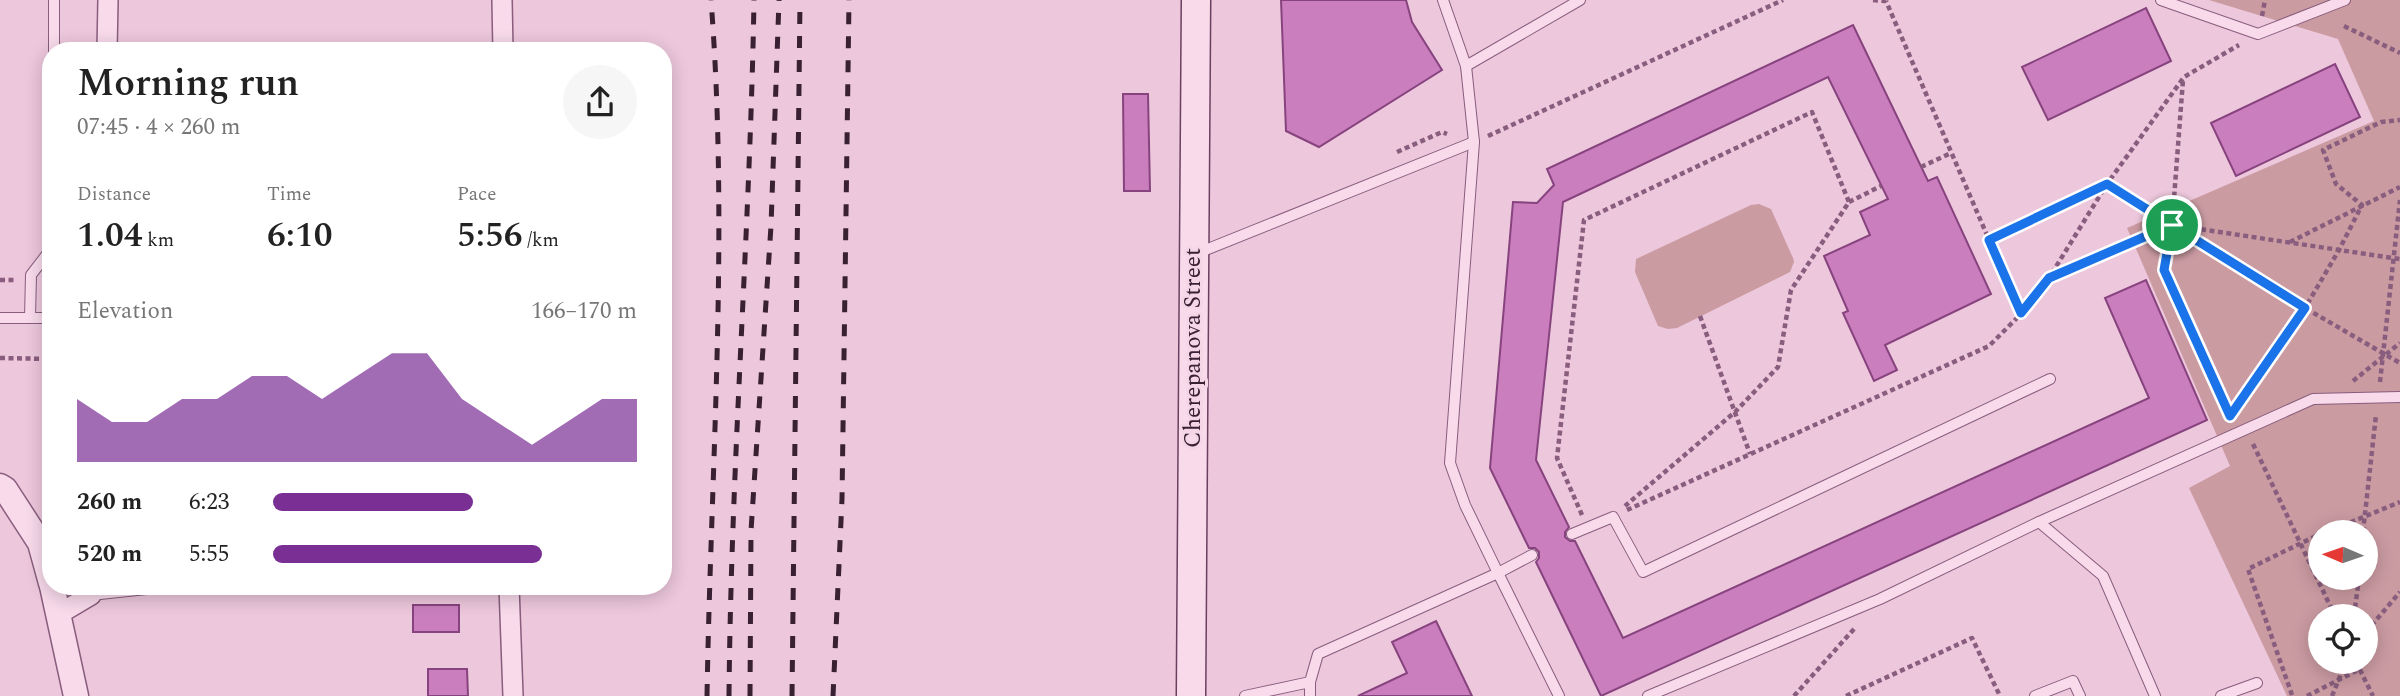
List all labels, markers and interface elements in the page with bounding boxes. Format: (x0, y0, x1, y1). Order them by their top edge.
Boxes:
text: Morning run (77, 55, 299, 113)
button: share (563, 65, 637, 139)
text: 07:45 · 4 × 260 m (77, 110, 241, 145)
text: Distance (77, 180, 151, 209)
text: Time (267, 180, 311, 209)
text: Pace (457, 180, 496, 209)
pin (2142, 195, 2202, 255)
icon: arrive (2153, 206, 2191, 244)
text: 1.04 (77, 209, 142, 262)
text: 6:10 (267, 209, 332, 262)
text: 5:56 (457, 209, 522, 262)
text: km (142, 226, 174, 255)
text: /km (522, 226, 559, 255)
street label: Cherepanova Street (1176, 248, 1211, 448)
text: Elevation (77, 294, 173, 329)
text: 166–170 m (531, 294, 637, 329)
text: 260 m (77, 485, 142, 520)
text: 6:23 (189, 485, 229, 520)
north arrow (2308, 520, 2378, 590)
map controls (2308, 520, 2378, 674)
text: 520 m (77, 537, 142, 572)
text: 5:55 (189, 537, 229, 572)
button: locate (2308, 604, 2378, 674)

